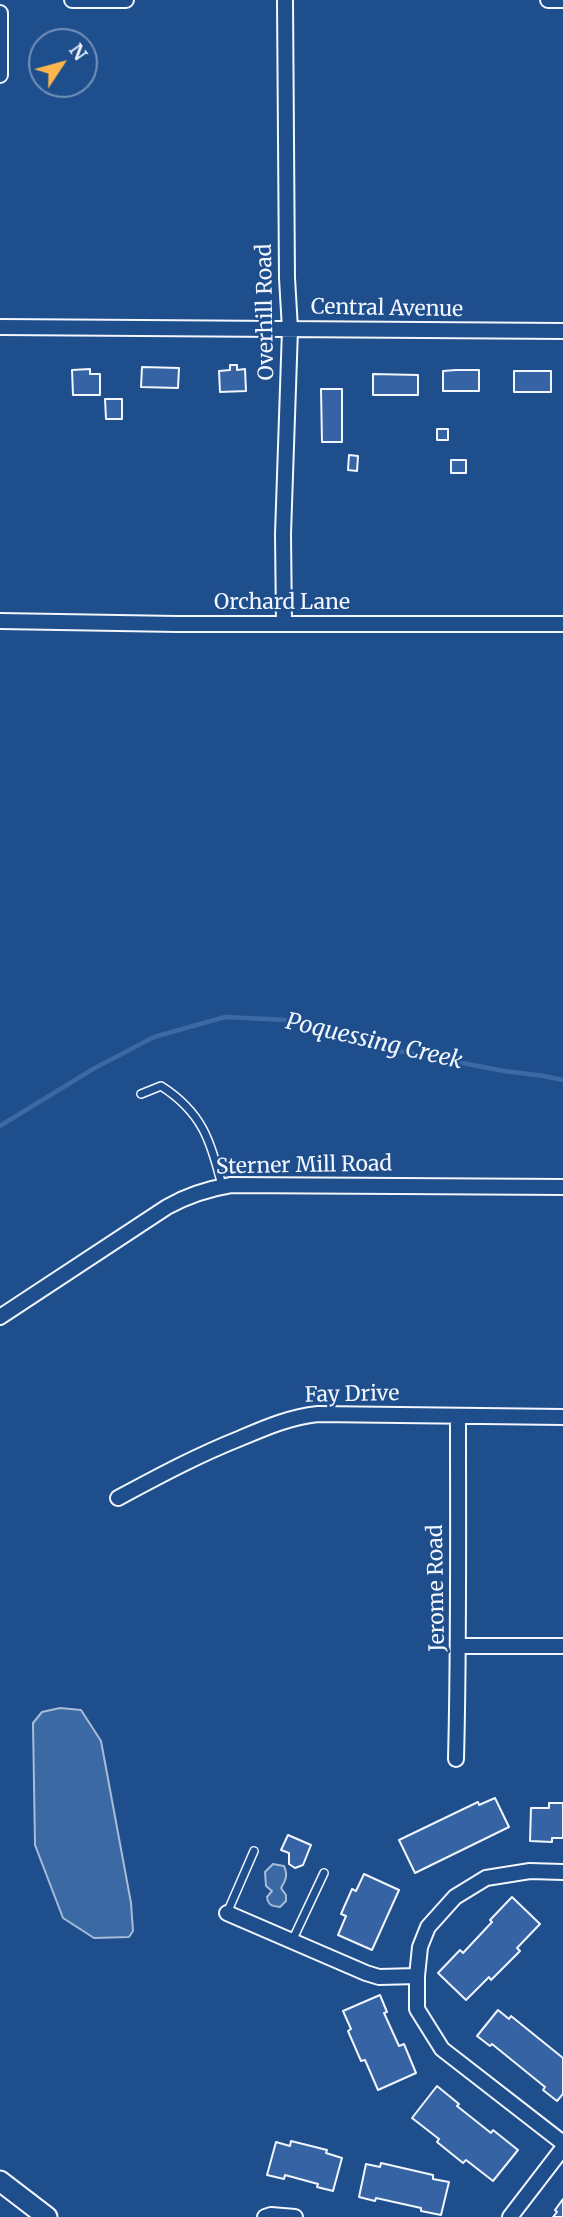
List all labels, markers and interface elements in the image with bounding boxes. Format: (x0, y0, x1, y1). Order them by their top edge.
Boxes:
north arrow (28, 28, 98, 98)
text: N (64, 39, 92, 65)
street label: Overhill Road (252, 243, 280, 381)
street label: Central Avenue (311, 295, 463, 323)
street label: Orchard Lane (214, 590, 350, 616)
water label: Poquessing Creek (283, 1008, 465, 1076)
street label: Sterner Mill Road (216, 1152, 392, 1180)
street label: Fay Drive (305, 1382, 399, 1408)
street label: Jerome Road (423, 1524, 451, 1652)

